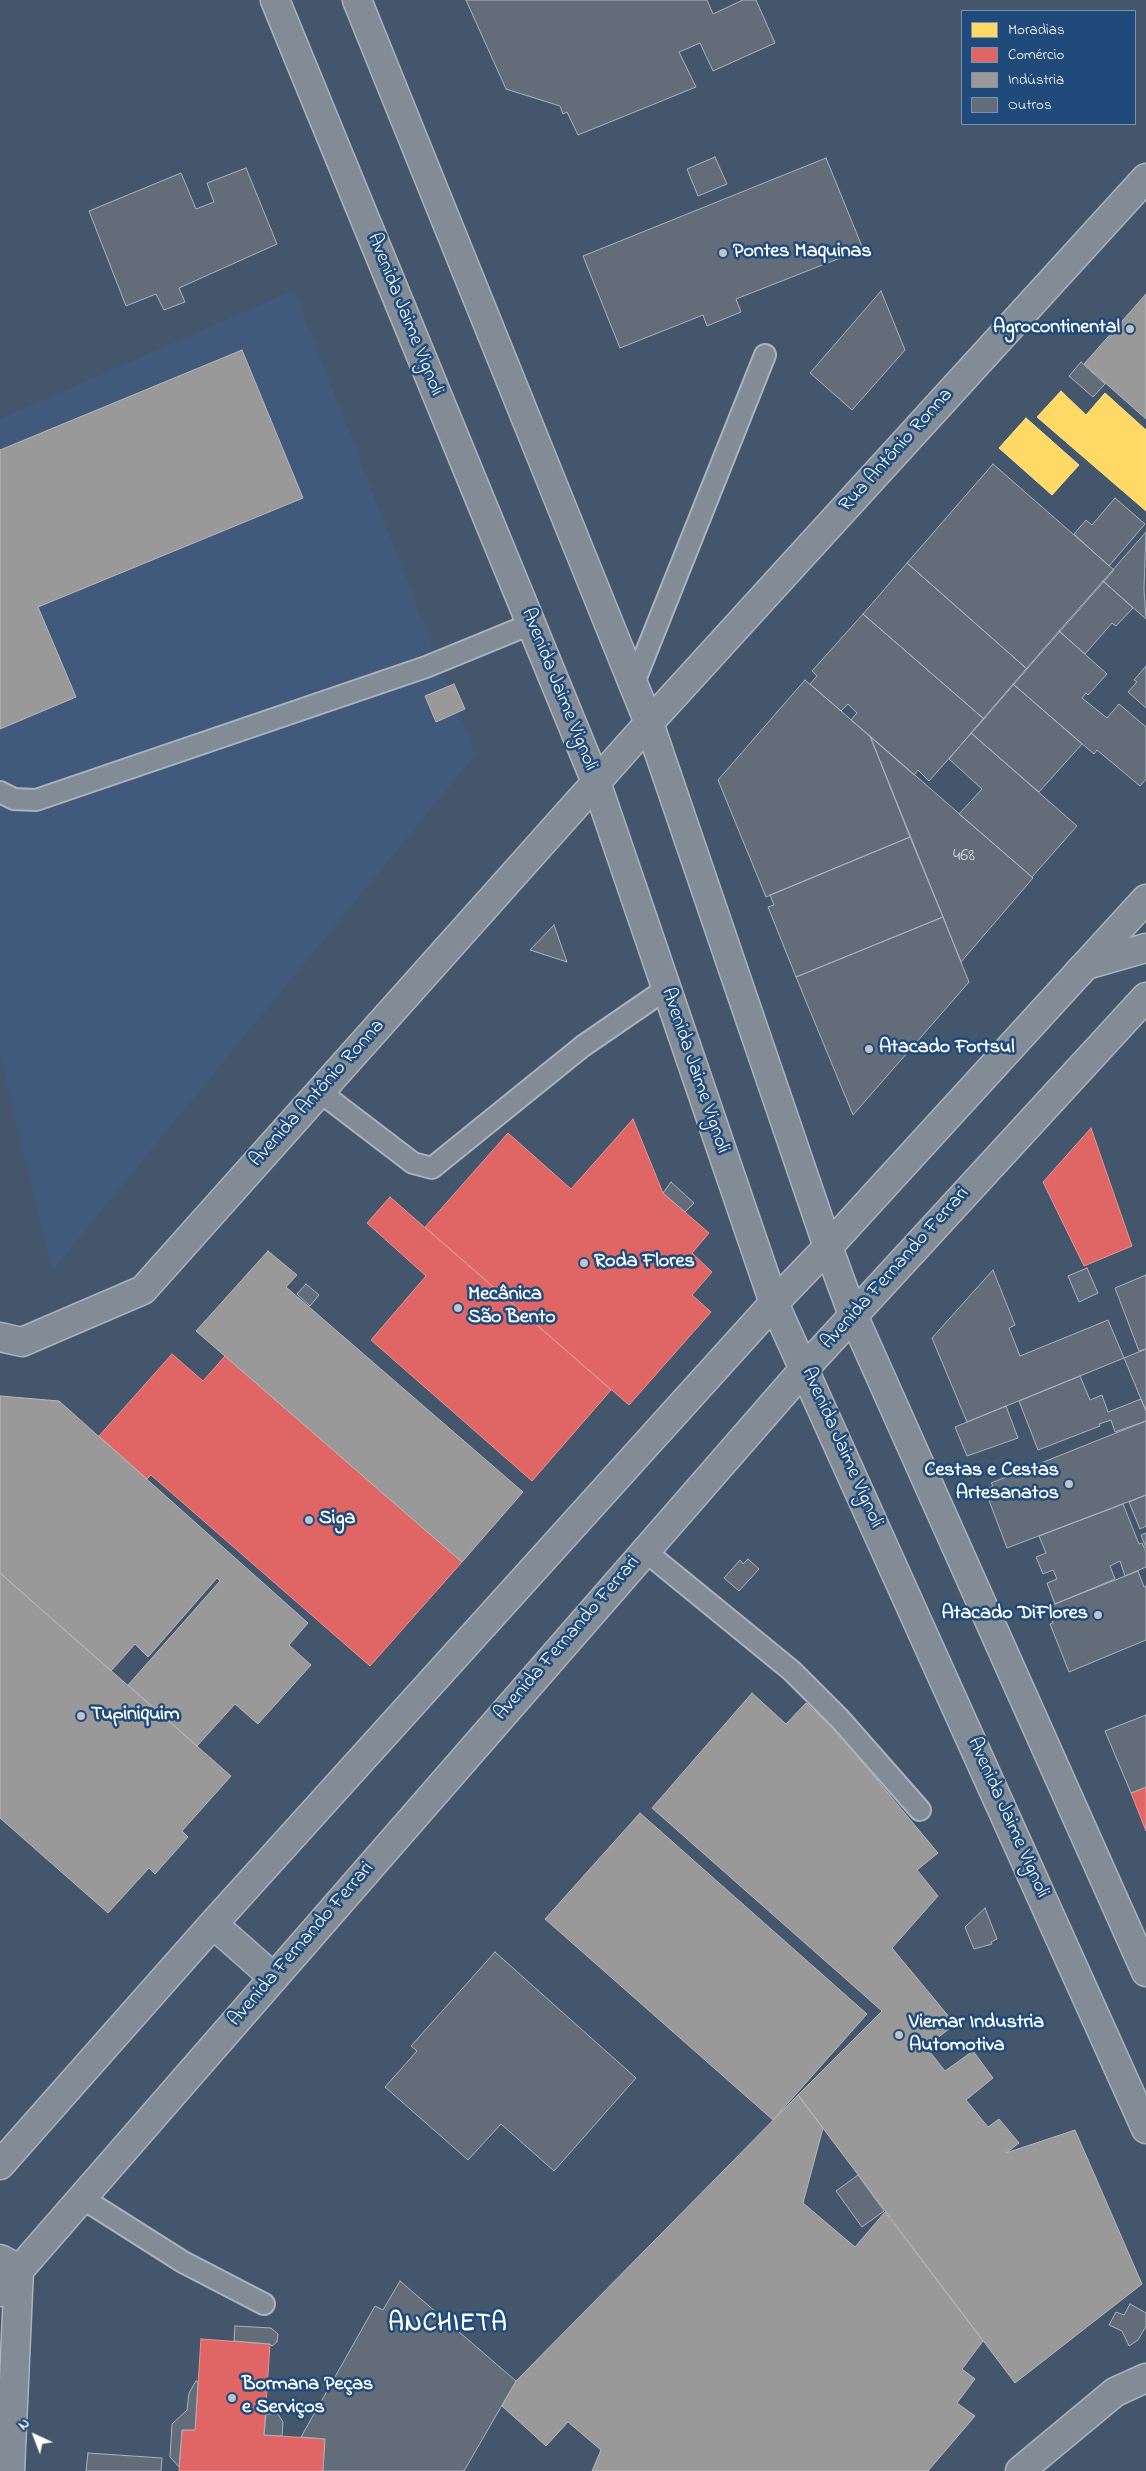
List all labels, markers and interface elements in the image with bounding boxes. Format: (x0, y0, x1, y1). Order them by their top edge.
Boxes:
legend (961, 10, 1136, 125)
text: Moradias (1008, 19, 1065, 41)
text: Comércio (1008, 44, 1064, 66)
text: Indústria (1008, 69, 1064, 91)
text: Outros (1008, 94, 1052, 116)
street label: Avenida Jaime Vignoli (360, 230, 448, 400)
place label: Pontes Maquinas (733, 241, 872, 265)
marker: Pontes Maquinas (717, 247, 729, 259)
place label: Agrocontinental (993, 317, 1120, 341)
marker: Agrocontinental (1124, 323, 1136, 335)
street label: Rua Antônio Ronna (835, 384, 959, 518)
street label: Avenida Jaime Vignoli (514, 605, 602, 775)
house number: 468 (953, 846, 975, 868)
street label: Avenida Jaime Vignoli (654, 985, 734, 1157)
street label: Avenida Antônio Ronna (245, 1015, 391, 1173)
place label: Atacado Fortsul (879, 1037, 1015, 1061)
marker: Atacado Fortsul (863, 1043, 875, 1055)
street label: Avenida Fernando Ferrari (817, 1183, 975, 1355)
place label: Roda Flores (594, 1251, 695, 1275)
marker: Roda Flores (578, 1257, 590, 1269)
place label: Mecânica São Bento (468, 1284, 556, 1331)
marker: Mecânica São Bento (452, 1302, 464, 1314)
street label: Avenida Jaime Vignoli (795, 1364, 887, 1532)
place label: Cestas e Cestas Artesanatos (924, 1460, 1059, 1507)
marker: Cestas e Cestas Artesanatos (1063, 1478, 1075, 1490)
place label: Siga (319, 1508, 355, 1532)
marker: Siga (303, 1514, 315, 1526)
street label: Avenida Fernando Ferrari (490, 1552, 646, 1726)
place label: Atacado DiFlores (942, 1603, 1088, 1627)
marker: Atacado DiFlores (1092, 1609, 1104, 1621)
place label: Tupiniquim (91, 1704, 179, 1728)
marker: Tupiniquim (75, 1710, 87, 1722)
street label: Avenida Jaime Vignoli (961, 1734, 1053, 1902)
street label: Avenida Fernando Ferrari (224, 1858, 380, 2032)
place label: Viemar Industria Automotiva (909, 2012, 1044, 2059)
marker: Viemar Industria Automotiva (893, 2029, 905, 2041)
district label: ANCHIETA (387, 2311, 509, 2341)
place label: Bormana Peças e Serviços (242, 2374, 373, 2421)
marker: Bormana Peças e Serviços (226, 2392, 238, 2404)
north arrow (10, 2411, 60, 2461)
text: N (14, 2414, 35, 2436)

